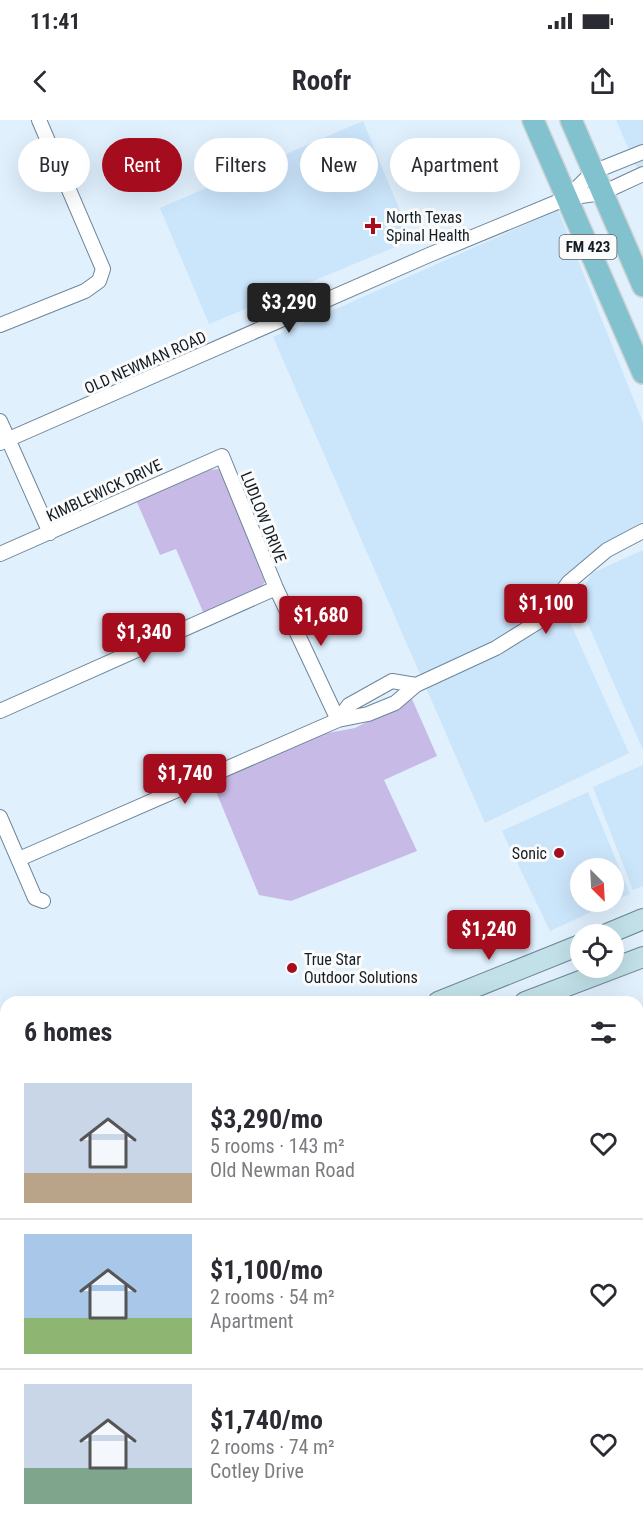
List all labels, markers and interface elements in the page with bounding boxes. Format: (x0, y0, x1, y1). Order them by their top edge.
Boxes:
text: 11:41 (30, 9, 81, 34)
icon: back (24, 65, 57, 98)
text: Roofr (292, 65, 351, 97)
icon: share (586, 65, 619, 98)
chip: Buy (18, 138, 90, 192)
chip: Rent (102, 138, 182, 192)
chip: Filters (194, 138, 288, 192)
chip: New (300, 138, 378, 192)
chip: Apartment (390, 138, 520, 192)
place label: North Texas Spinal Health (386, 208, 470, 245)
marker: North Texas Spinal Health (364, 217, 382, 235)
road number: FM 423 (560, 235, 616, 259)
pin: $3,290 (240, 283, 338, 334)
text: $3,290 (261, 290, 317, 314)
street label: OLD NEWMAN ROAD (81, 327, 209, 398)
street label: KIMBLEWICK DRIVE (43, 455, 165, 526)
street label: LUDLOW DRIVE (237, 469, 290, 565)
pin: $1,100 (497, 584, 595, 635)
text: $1,100 (518, 591, 574, 615)
pin: $1,680 (272, 596, 370, 647)
text: $1,680 (293, 603, 349, 627)
pin: $1,340 (95, 613, 193, 664)
text: $1,340 (116, 620, 172, 644)
pin: $1,740 (136, 754, 234, 805)
text: $1,740 (157, 761, 213, 785)
place label: Sonic (512, 844, 547, 863)
marker: Sonic (552, 846, 566, 860)
north arrow (570, 858, 624, 912)
map controls (570, 858, 624, 978)
pin: $1,240 (440, 910, 538, 961)
text: $1,240 (461, 917, 517, 941)
button: locate (570, 924, 624, 978)
place label: True Star Outdoor Solutions (304, 950, 418, 987)
marker: True Star Outdoor Solutions (285, 961, 299, 975)
icon: filters (587, 1016, 620, 1049)
text: 6 homes (24, 1017, 112, 1047)
text: $3,290/mo (210, 1104, 323, 1134)
icon: home (72, 1107, 144, 1179)
icon: heart (587, 1127, 620, 1160)
text: 5 rooms · 143 m² (210, 1134, 345, 1158)
text: Old Newman Road (210, 1158, 355, 1182)
text: $1,100/mo (210, 1255, 323, 1285)
icon: home (72, 1258, 144, 1330)
icon: heart (587, 1278, 620, 1311)
text: 2 rooms · 54 m² (210, 1285, 335, 1309)
text: Apartment (210, 1309, 294, 1333)
text: $1,740/mo (210, 1405, 323, 1435)
icon: home (72, 1408, 144, 1480)
icon: heart (587, 1428, 620, 1461)
text: 2 rooms · 74 m² (210, 1435, 335, 1459)
text: Cotley Drive (210, 1459, 304, 1483)

